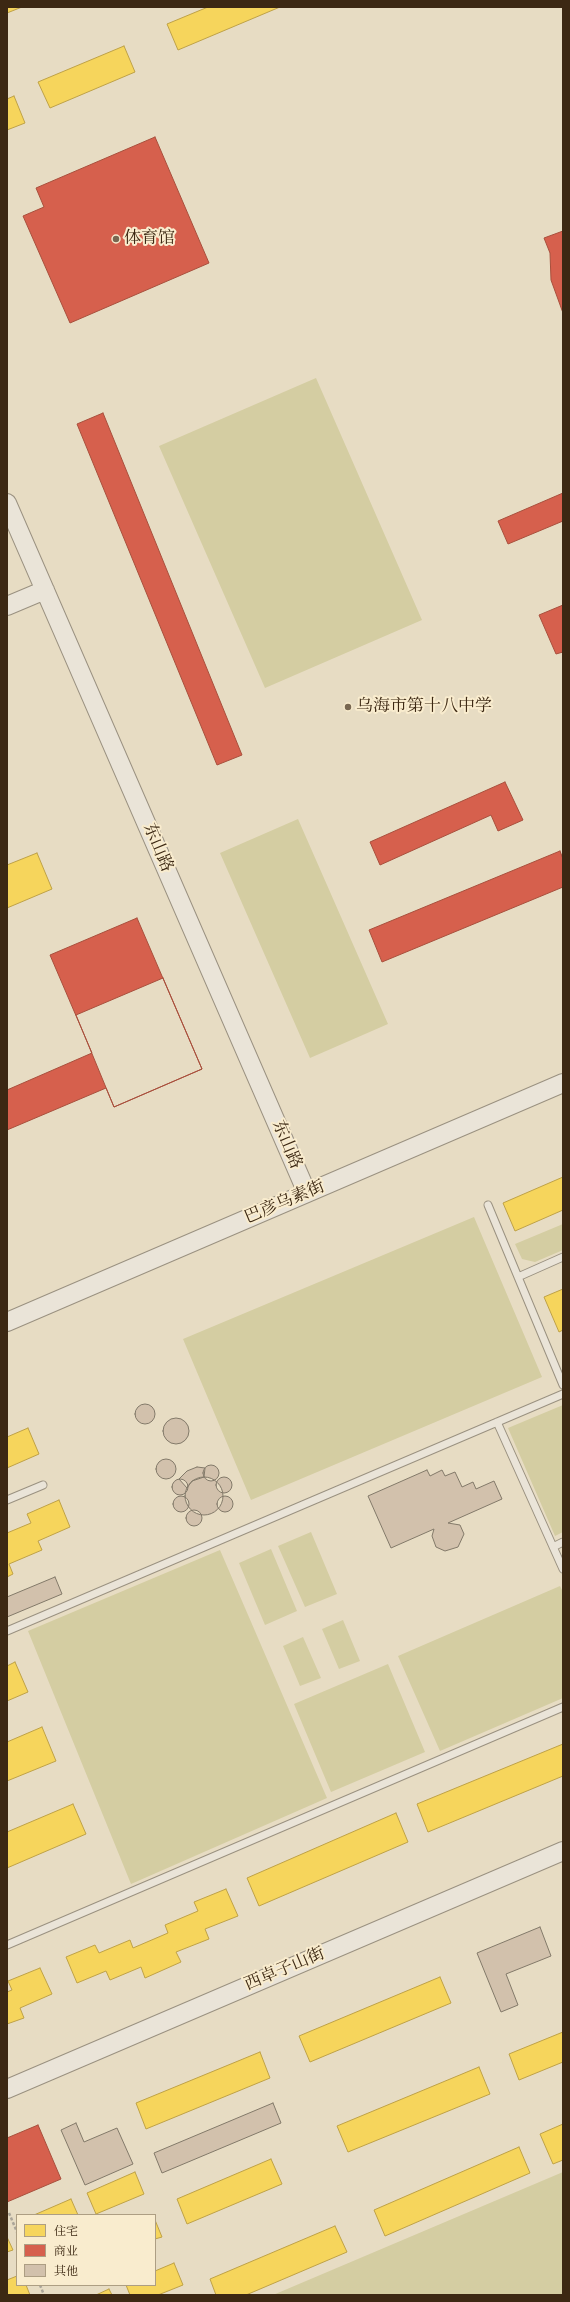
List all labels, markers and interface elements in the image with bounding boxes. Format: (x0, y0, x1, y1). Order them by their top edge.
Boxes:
place label: 体育馆 (124, 229, 175, 249)
marker: 体育馆 (111, 234, 121, 244)
place label: 乌海市第十八中学 (356, 697, 492, 717)
marker: 乌海市第十八中学 (343, 702, 353, 712)
street label: 东山路 (138, 821, 176, 875)
street label: 东山路 (267, 1118, 305, 1172)
street label: 巴彦乌素街 (242, 1177, 328, 1229)
street label: 西卓子山街 (242, 1944, 328, 1996)
legend (16, 2214, 156, 2286)
text: 住宅 (54, 2224, 78, 2239)
text: 商业 (54, 2244, 78, 2259)
text: 其他 (54, 2264, 78, 2279)

